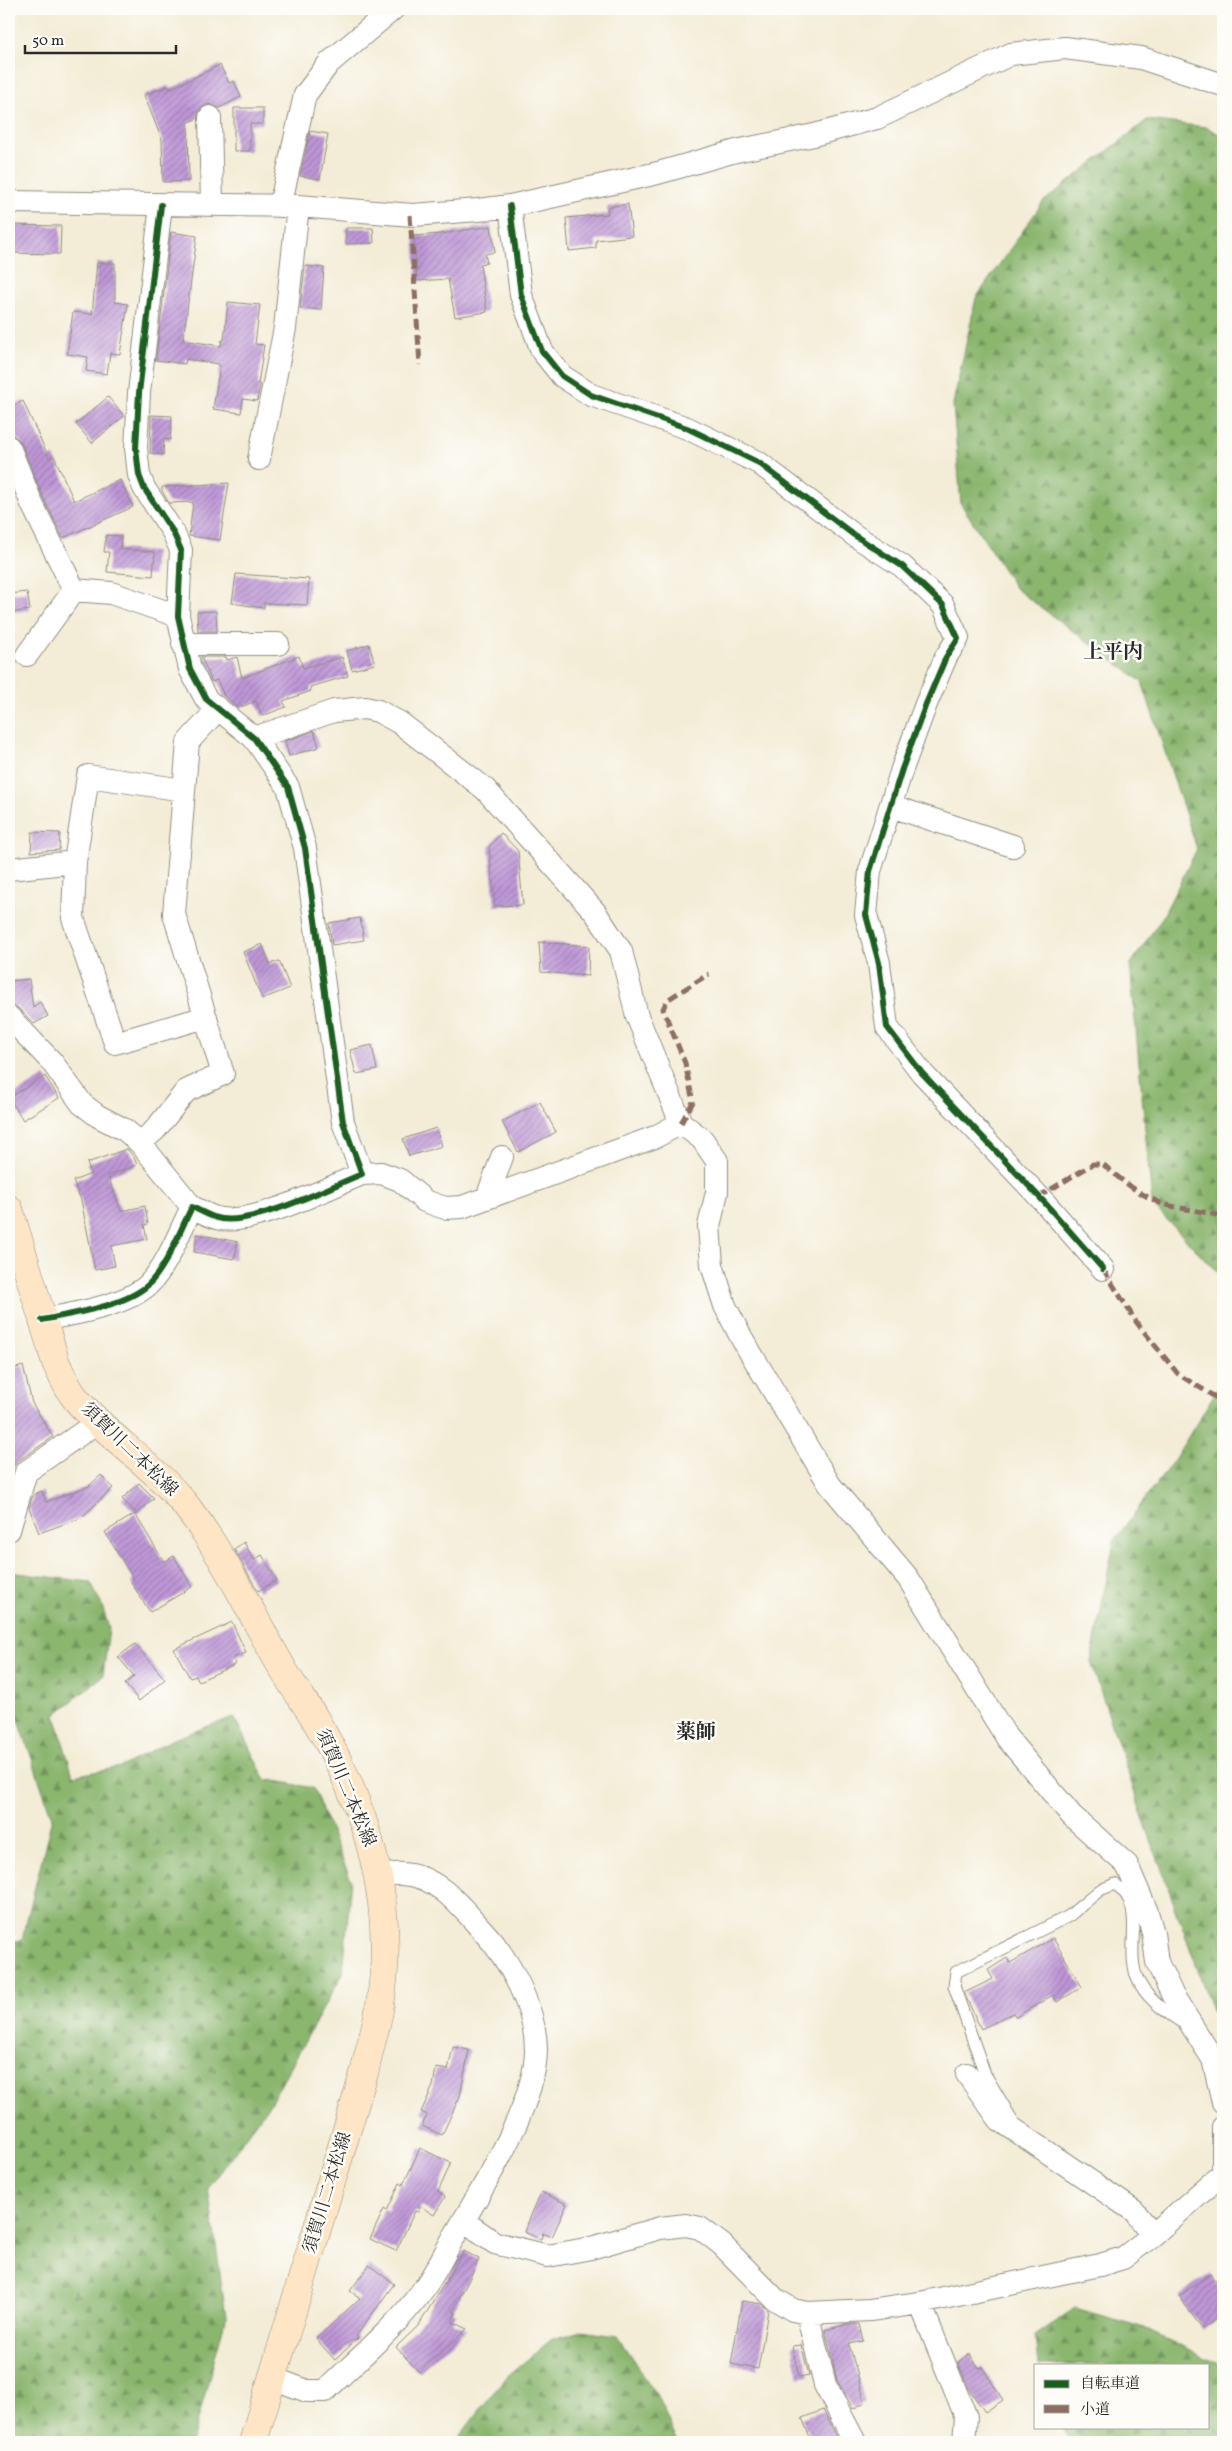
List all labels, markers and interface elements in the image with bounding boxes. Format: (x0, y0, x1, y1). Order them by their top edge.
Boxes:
scale bar (25, 22, 176, 54)
text: 50 m (32, 31, 64, 52)
district label: 上平内 (1083, 639, 1143, 667)
street label: 須賀川二本松線 (75, 1397, 183, 1503)
district label: 薬師 (676, 1719, 716, 1747)
street label: 須賀川二本松線 (309, 1725, 381, 1851)
street label: 須賀川二本松線 (298, 2129, 358, 2257)
legend (1034, 2364, 1210, 2428)
text: 自転車道 (1080, 2374, 1140, 2395)
text: 小道 (1080, 2400, 1110, 2421)

